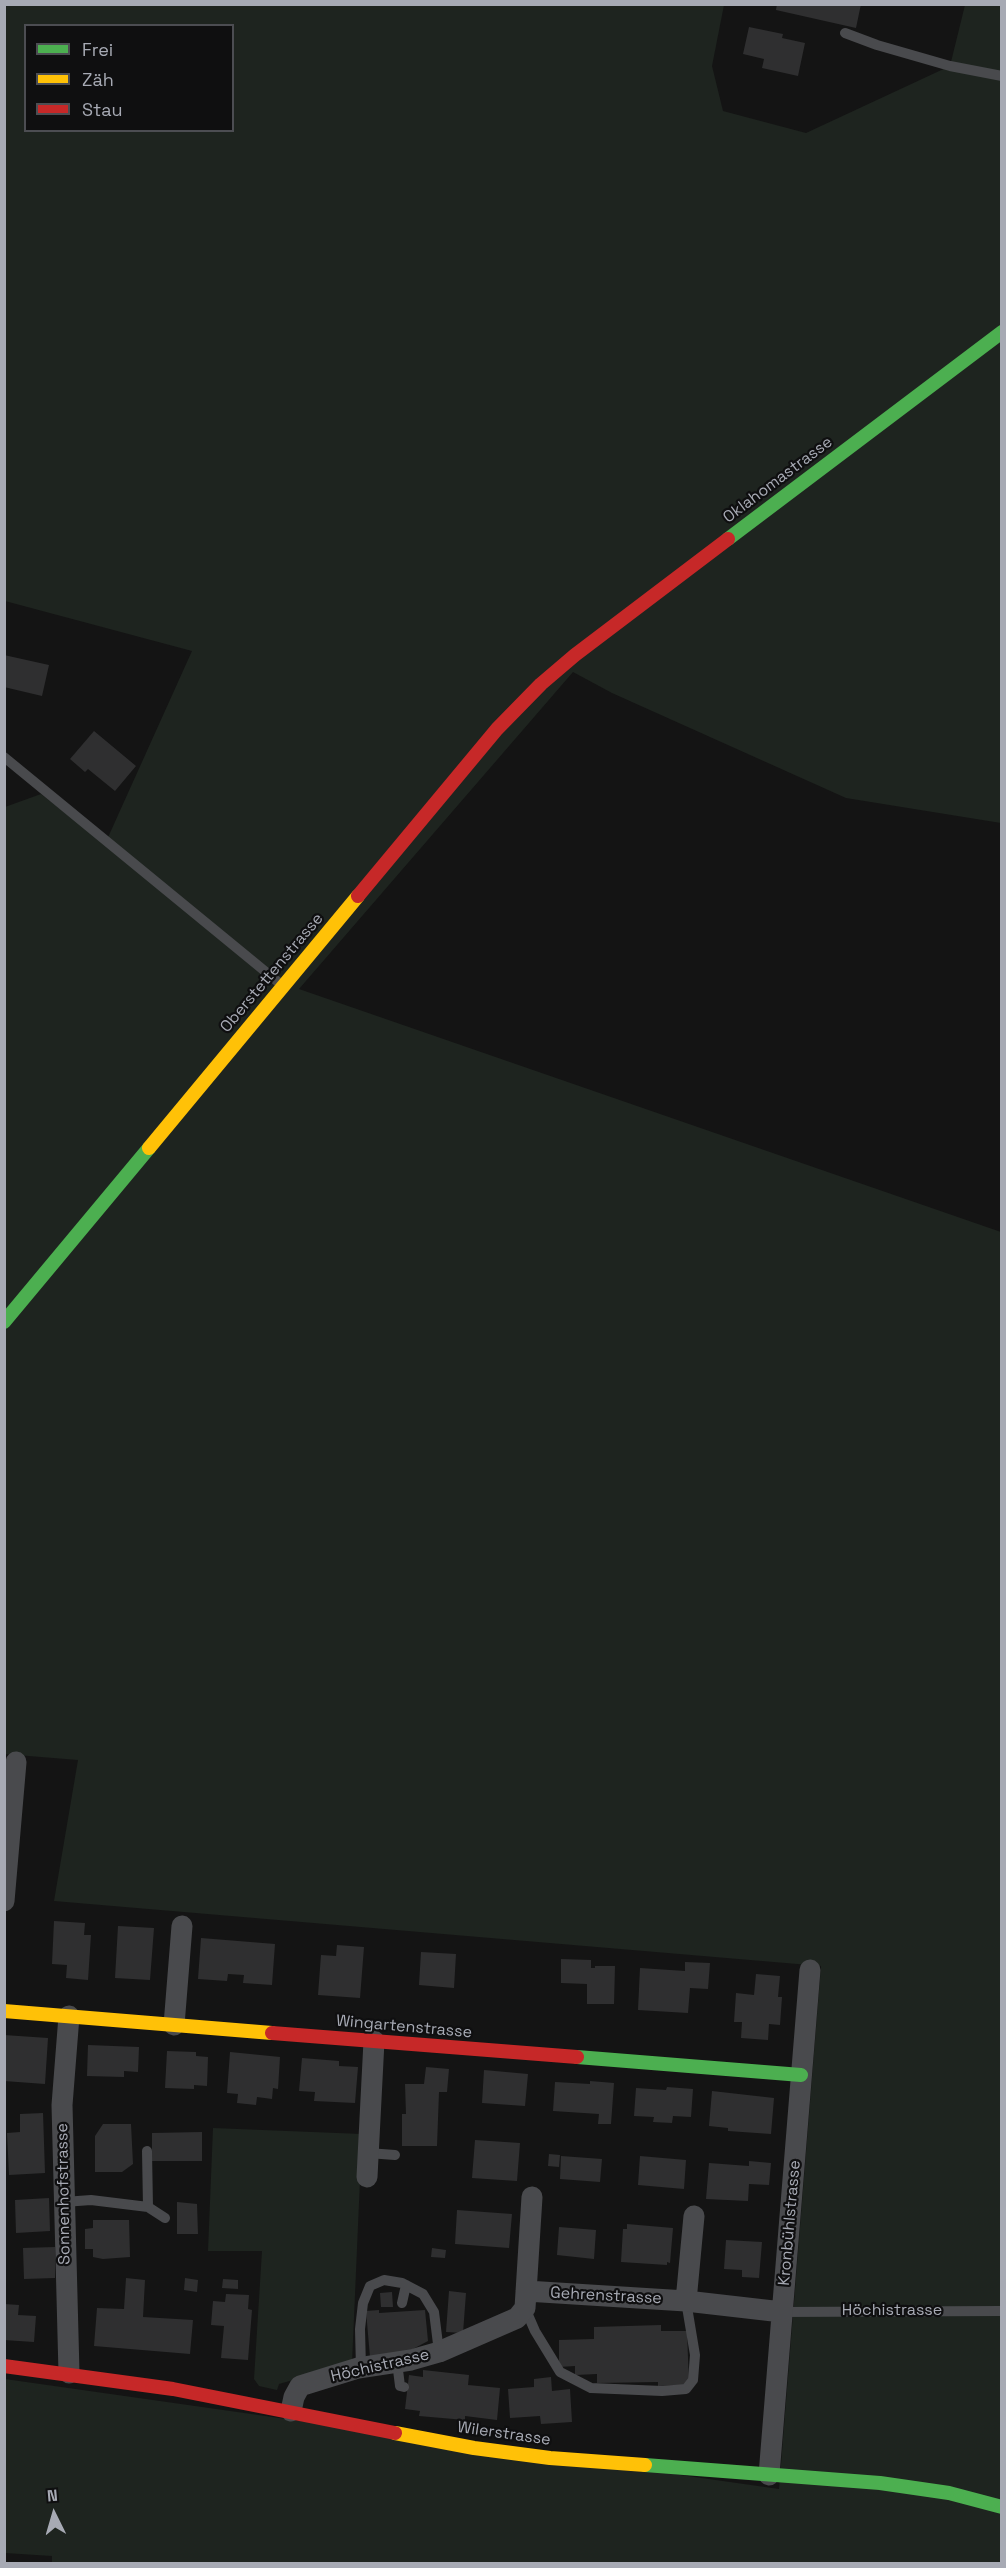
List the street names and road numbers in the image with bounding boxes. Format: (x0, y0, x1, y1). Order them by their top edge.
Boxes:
street label: Oklahomastrasse (720, 433, 836, 527)
street label: Oberstettenstrasse (217, 909, 327, 1037)
street label: Wingartenstrasse (335, 2011, 473, 2043)
street label: Sonnenhofstrasse (53, 2123, 75, 2265)
street label: Kronbühlstrasse (775, 2159, 805, 2287)
street label: Gehrenstrasse (550, 2283, 662, 2309)
street label: Höchistrasse (842, 2301, 942, 2321)
street label: Höchistrasse (329, 2345, 431, 2387)
street label: Wilerstrasse (456, 2418, 552, 2450)

